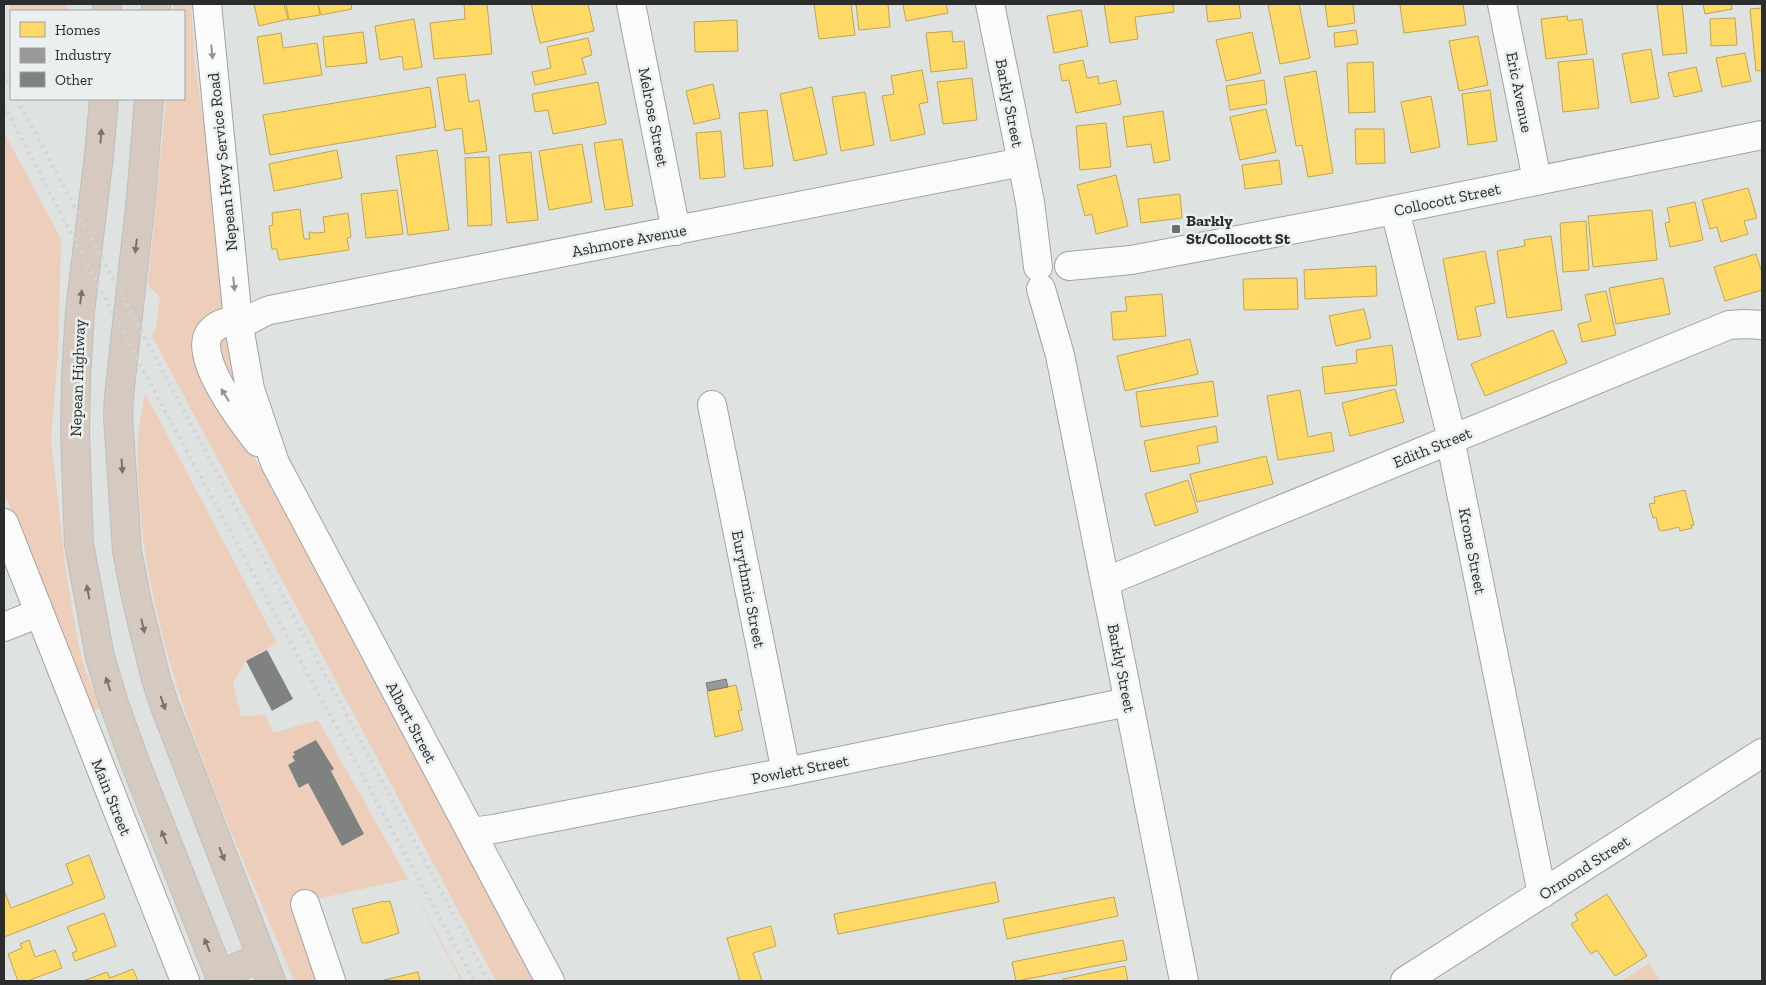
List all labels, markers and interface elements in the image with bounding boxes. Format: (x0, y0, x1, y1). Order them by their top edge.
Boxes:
legend (10, 10, 185, 100)
text: Homes (55, 21, 100, 39)
one-way arrow (208, 45, 216, 61)
text: Industry (55, 46, 112, 64)
street label: Eric Avenue (1502, 50, 1537, 134)
street label: Barkly Street (992, 57, 1027, 149)
street label: Melrose Street (635, 66, 672, 168)
text: Other (55, 71, 93, 89)
street label: Nepean Hwy Service Road (204, 72, 241, 252)
one-way arrow (97, 128, 105, 144)
street label: Collocott Street (1392, 179, 1502, 220)
place label: Barkly St/Collocott St (1186, 211, 1291, 248)
street label: Ashmore Avenue (570, 220, 688, 261)
marker: Barkly St/Collocott St (1170, 223, 1182, 235)
one-way arrow (132, 239, 140, 255)
one-way arrow (231, 276, 239, 292)
one-way arrow (77, 289, 85, 305)
street label: Nepean Highway (66, 318, 89, 437)
one-way arrow (221, 389, 230, 402)
street label: Edith Street (1390, 423, 1474, 472)
one-way arrow (118, 458, 126, 474)
street label: Krone Street (1455, 506, 1490, 596)
street label: Eurythmic Street (728, 529, 769, 650)
one-way arrow (84, 584, 92, 599)
one-way arrow (139, 619, 147, 634)
street label: Barkly Street (1104, 622, 1139, 714)
one-way arrow (103, 677, 111, 692)
street label: Albert Street (382, 678, 441, 766)
one-way arrow (160, 695, 167, 710)
street label: Powlett Street (750, 751, 850, 788)
street label: Main Street (88, 756, 136, 838)
one-way arrow (160, 829, 168, 844)
street label: Ormond Street (1535, 831, 1633, 904)
one-way arrow (218, 847, 226, 862)
one-way arrow (202, 938, 210, 952)

